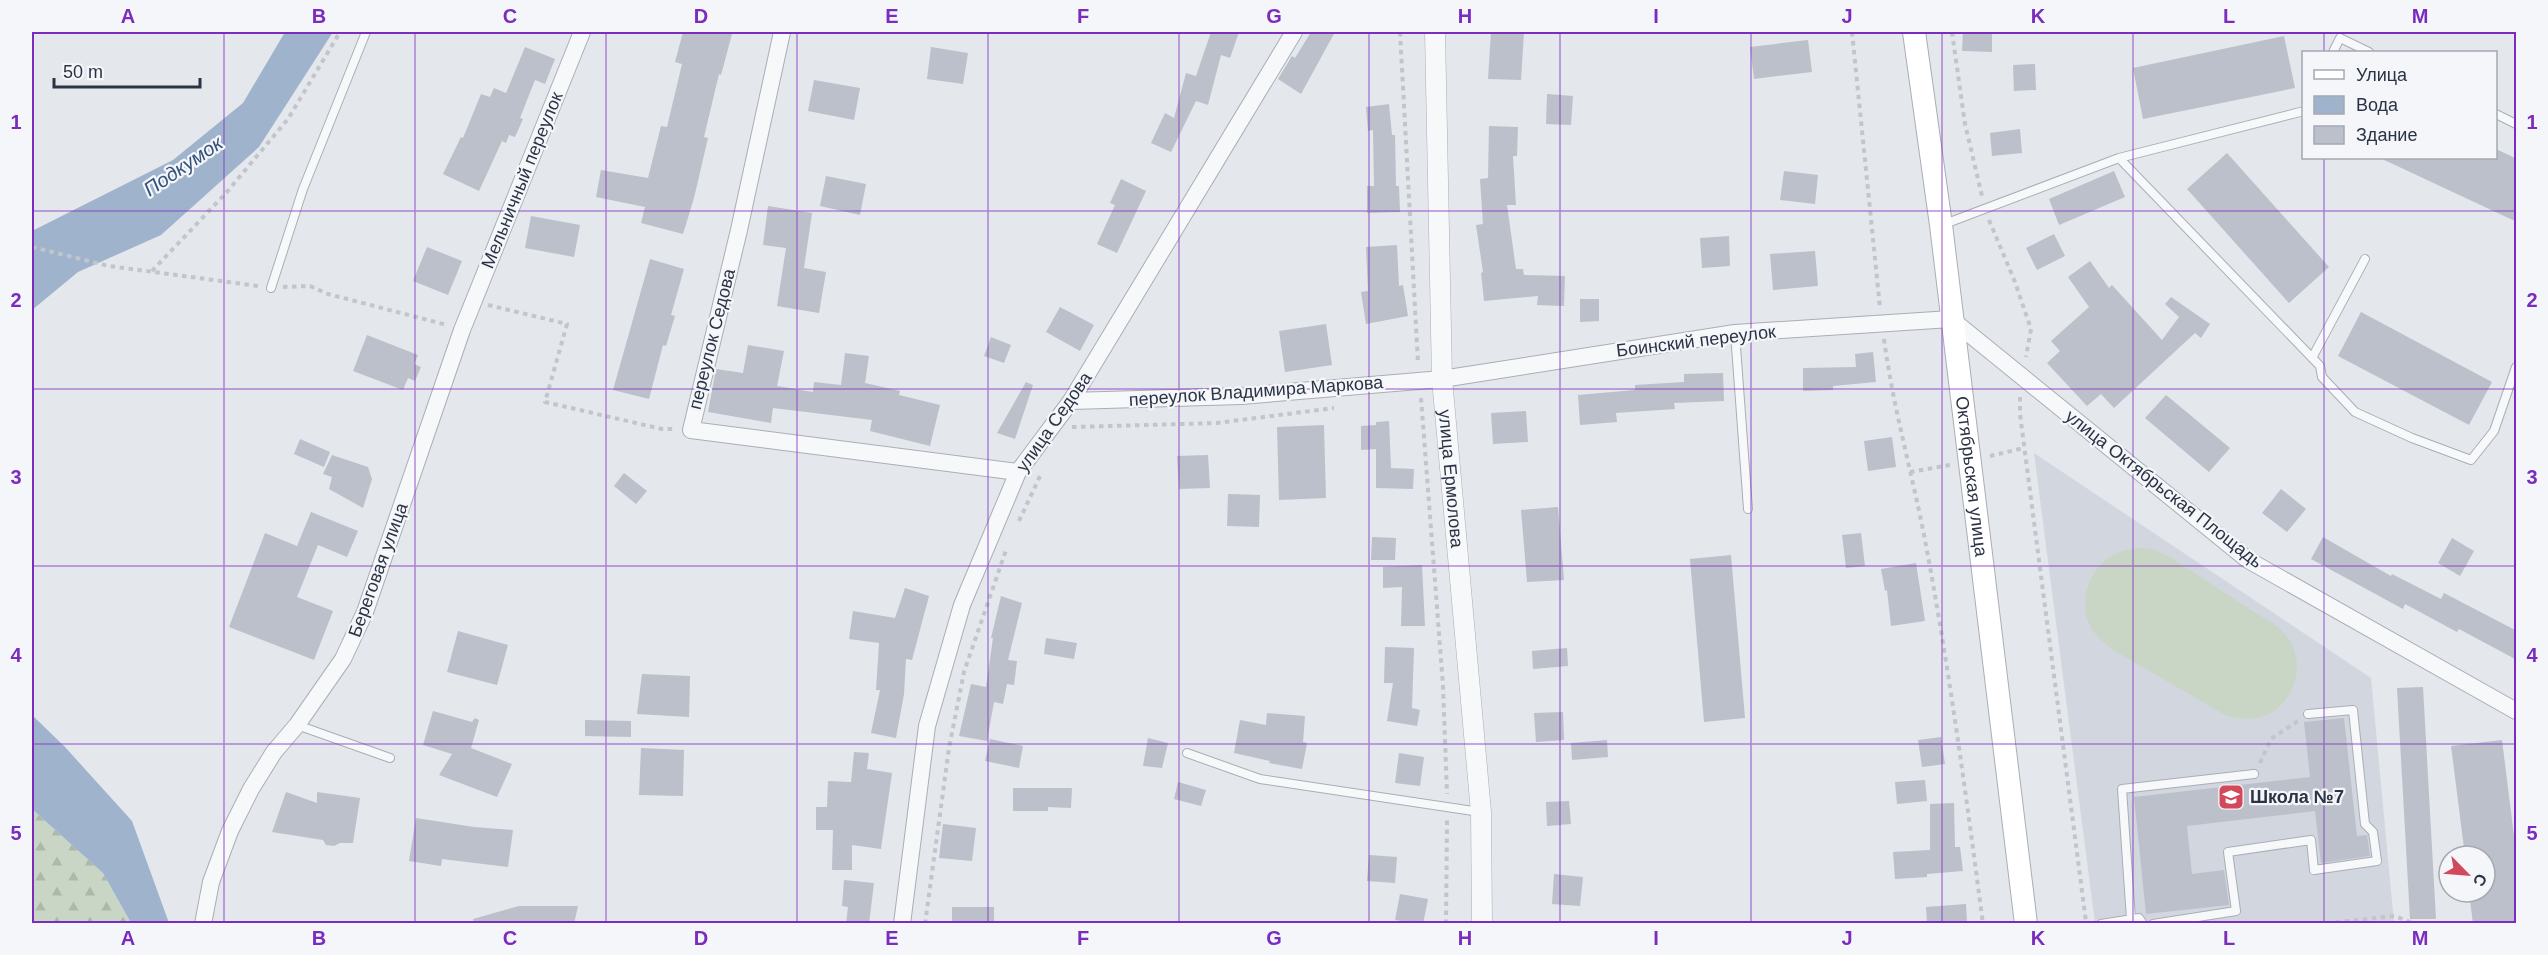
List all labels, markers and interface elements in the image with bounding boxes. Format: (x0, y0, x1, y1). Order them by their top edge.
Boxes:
text: A (121, 5, 135, 27)
text: B (312, 5, 326, 27)
text: C (503, 5, 517, 27)
text: D (694, 5, 708, 27)
text: E (885, 5, 899, 27)
text: F (1077, 5, 1089, 27)
text: G (1266, 5, 1282, 27)
text: H (1458, 5, 1472, 27)
text: I (1653, 5, 1659, 27)
text: J (1841, 5, 1853, 27)
text: K (2031, 5, 2046, 27)
text: L (2223, 5, 2235, 27)
text: M (2412, 5, 2428, 27)
scale bar (54, 51, 200, 89)
legend (2302, 51, 2497, 159)
text: 50 m (63, 62, 103, 82)
text: Улица (2356, 65, 2408, 85)
street label: Мельничный переулок (477, 89, 567, 271)
text: Вода (2356, 95, 2399, 115)
text: 1 (10, 111, 22, 133)
text: 1 (2526, 111, 2538, 133)
text: Здание (2356, 125, 2417, 145)
water label: Подкумок (139, 131, 228, 200)
street label: переулок Седова (685, 266, 739, 411)
text: 2 (10, 289, 22, 311)
text: 2 (2526, 289, 2538, 311)
street label: Боинский переулок (1615, 321, 1777, 361)
street label: улица Седова (1012, 368, 1096, 476)
street label: переулок Владимира Маркова (1128, 372, 1385, 410)
street label: Октябрьская улица (1952, 395, 1991, 559)
street label: улица Октябрьская Площадь (2061, 406, 2267, 572)
street label: улица Ермолова (1435, 409, 1467, 549)
text: 3 (10, 466, 22, 488)
text: 3 (2526, 466, 2538, 488)
street label: Береговая улица (344, 499, 412, 640)
text: 4 (10, 644, 22, 666)
text: 4 (2526, 644, 2538, 666)
school or university icon: Школа №7 (2216, 782, 2246, 812)
place label: Школа №7 (2250, 787, 2344, 807)
text: 5 (10, 822, 22, 844)
text: 5 (2526, 822, 2538, 844)
north arrow (2437, 844, 2497, 904)
text: С (2470, 871, 2490, 889)
text: A (121, 927, 135, 949)
text: B (312, 927, 326, 949)
text: C (503, 927, 517, 949)
text: D (694, 927, 708, 949)
text: E (885, 927, 899, 949)
text: F (1077, 927, 1089, 949)
text: G (1266, 927, 1282, 949)
text: H (1458, 927, 1472, 949)
text: I (1653, 927, 1659, 949)
text: J (1841, 927, 1853, 949)
text: K (2031, 927, 2046, 949)
text: L (2223, 927, 2235, 949)
text: M (2412, 927, 2428, 949)

